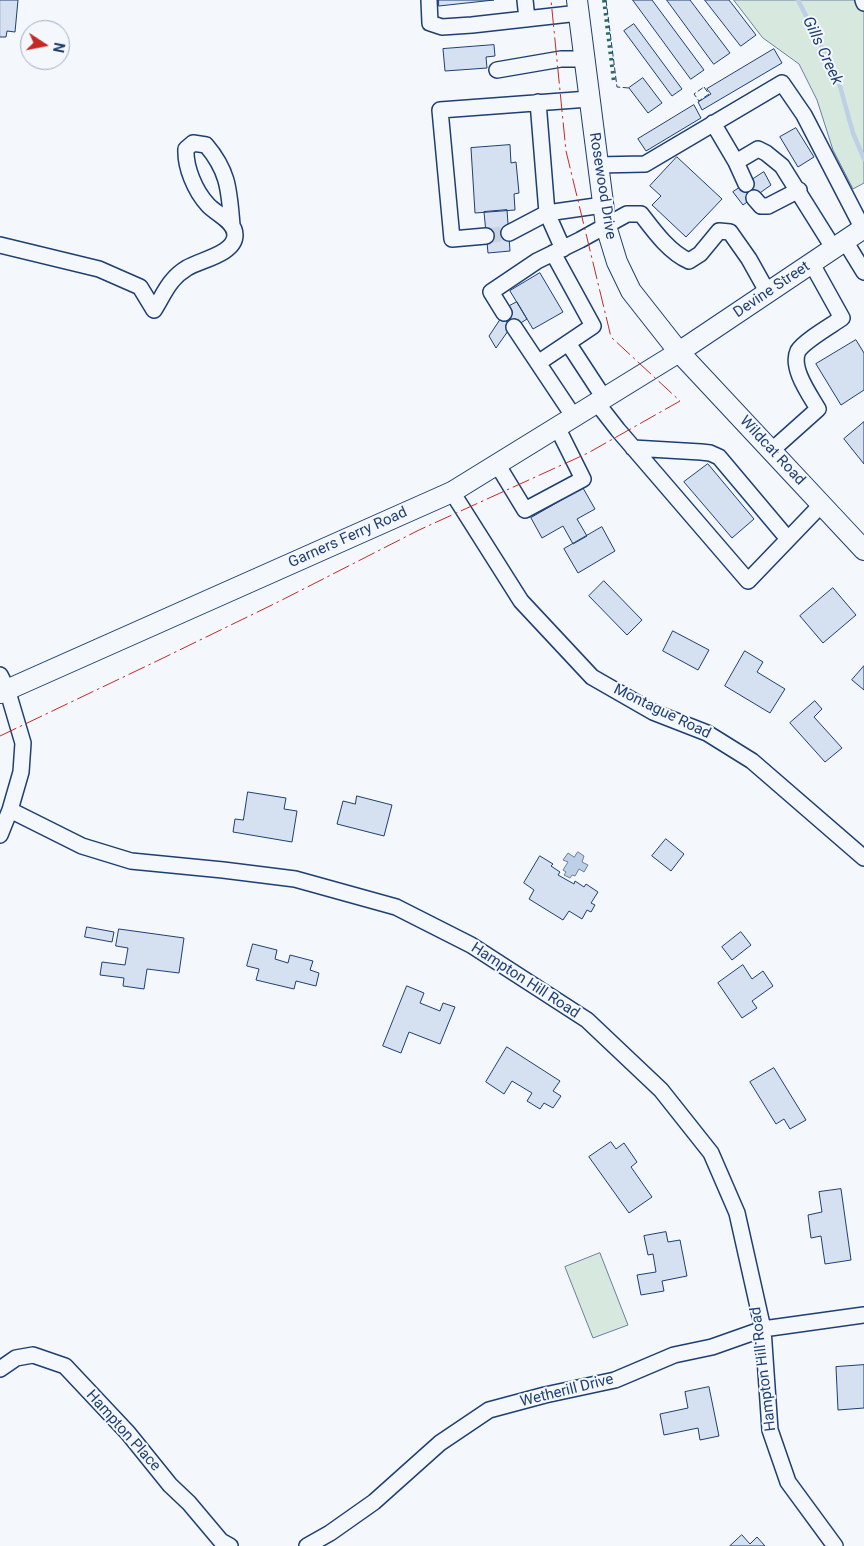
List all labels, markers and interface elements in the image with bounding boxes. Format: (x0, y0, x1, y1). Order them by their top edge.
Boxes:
water label: Gills Creek (798, 14, 846, 88)
north arrow (20, 20, 70, 70)
text: N (50, 41, 68, 54)
street label: Rosewood Drive (585, 131, 619, 241)
street label: Devine Street (730, 258, 814, 322)
street label: Wildcat Road (735, 413, 809, 489)
street label: Garners Ferry Road (286, 504, 410, 572)
street label: Montague Road (611, 681, 713, 743)
street label: Hampton Hill Road (467, 939, 583, 1023)
street label: Hampton Hill Road (747, 1306, 781, 1432)
street label: Wetherill Drive (518, 1371, 616, 1411)
street label: Hampton Place (82, 1387, 164, 1475)

